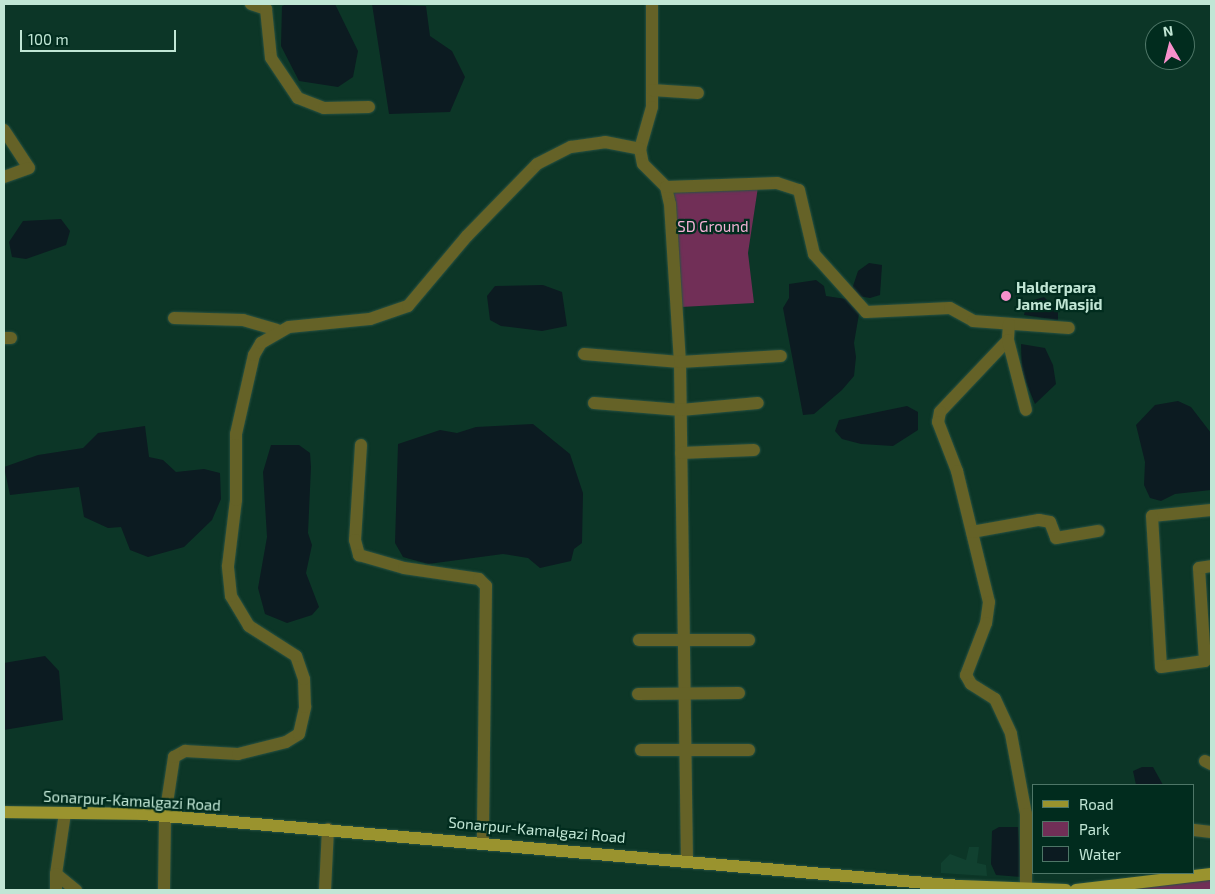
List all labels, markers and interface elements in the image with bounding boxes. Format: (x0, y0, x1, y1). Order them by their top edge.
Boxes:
scale bar (22, 20, 179, 52)
north arrow (1145, 20, 1195, 70)
text: N (1162, 22, 1174, 40)
text: 100 m (28, 30, 69, 48)
park label: SD Ground (677, 218, 749, 236)
place label: Halderpara Jame Masjid (1016, 278, 1103, 313)
marker: Halderpara Jame Masjid (1000, 290, 1012, 302)
legend (1032, 784, 1195, 874)
street label: Sonarpur-Kamalgazi Road (43, 787, 221, 815)
text: Road (1079, 795, 1114, 813)
street label: Sonarpur-Kamalgazi Road (448, 813, 626, 847)
text: Park (1079, 820, 1110, 838)
text: Water (1079, 845, 1121, 863)

